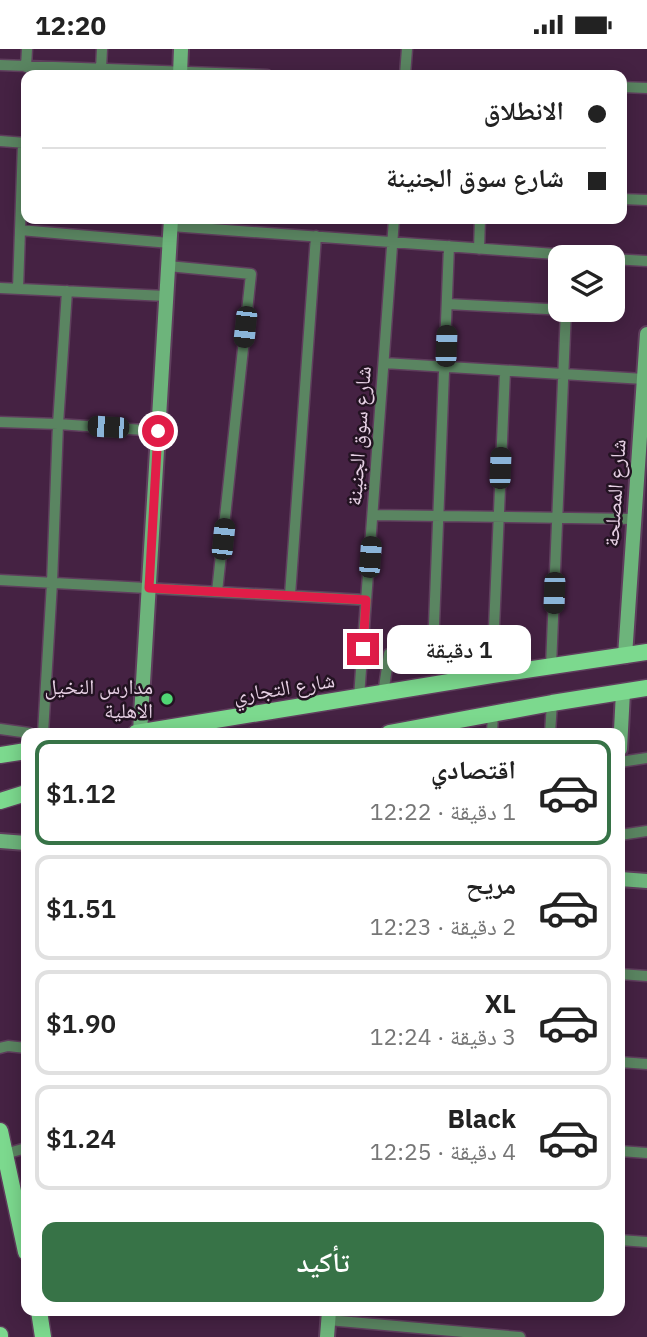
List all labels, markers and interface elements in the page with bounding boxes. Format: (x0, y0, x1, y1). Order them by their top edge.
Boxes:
text: 12:20 (35, 8, 106, 42)
text: الانطلاق (484, 93, 564, 127)
text: شارع سوق الجنينة (386, 160, 564, 194)
map controls (548, 245, 625, 322)
button: layers (548, 245, 625, 322)
car (233, 305, 258, 349)
car (435, 325, 458, 367)
street label: شارع سوق الجنينة (339, 365, 377, 507)
car (87, 415, 130, 439)
route start (142, 415, 174, 447)
street label: شارع المصلحة (596, 438, 632, 548)
car (489, 447, 512, 489)
car (211, 517, 236, 561)
car (359, 535, 382, 579)
car (543, 572, 566, 614)
callout: 1 دقيقة (388, 625, 531, 673)
route end (347, 633, 379, 665)
text: 1 دقيقة (425, 634, 493, 664)
street label: شارع التجاري (231, 665, 337, 712)
place label: مدارس النخيل الاهلية (45, 672, 153, 724)
marker: مدارس النخيل الاهلية (159, 691, 175, 707)
text: اقتصادي (431, 752, 516, 786)
icon: car (537, 761, 600, 824)
text: $1.12 (46, 776, 116, 810)
text: 1 دقيقة · 12:22 (370, 796, 516, 826)
text: مريح (466, 867, 516, 901)
icon: car (537, 876, 600, 939)
text: $1.51 (46, 891, 116, 925)
text: 2 دقيقة · 12:23 (370, 911, 516, 941)
text: XL (485, 986, 516, 1020)
icon: car (537, 991, 600, 1054)
text: $1.90 (46, 1006, 116, 1040)
text: 3 دقيقة · 12:24 (370, 1021, 516, 1051)
text: Black (448, 1101, 516, 1135)
icon: car (537, 1106, 600, 1169)
text: $1.24 (46, 1121, 116, 1155)
text: 4 دقيقة · 12:25 (370, 1136, 516, 1166)
button: تأكيد (42, 1222, 604, 1302)

